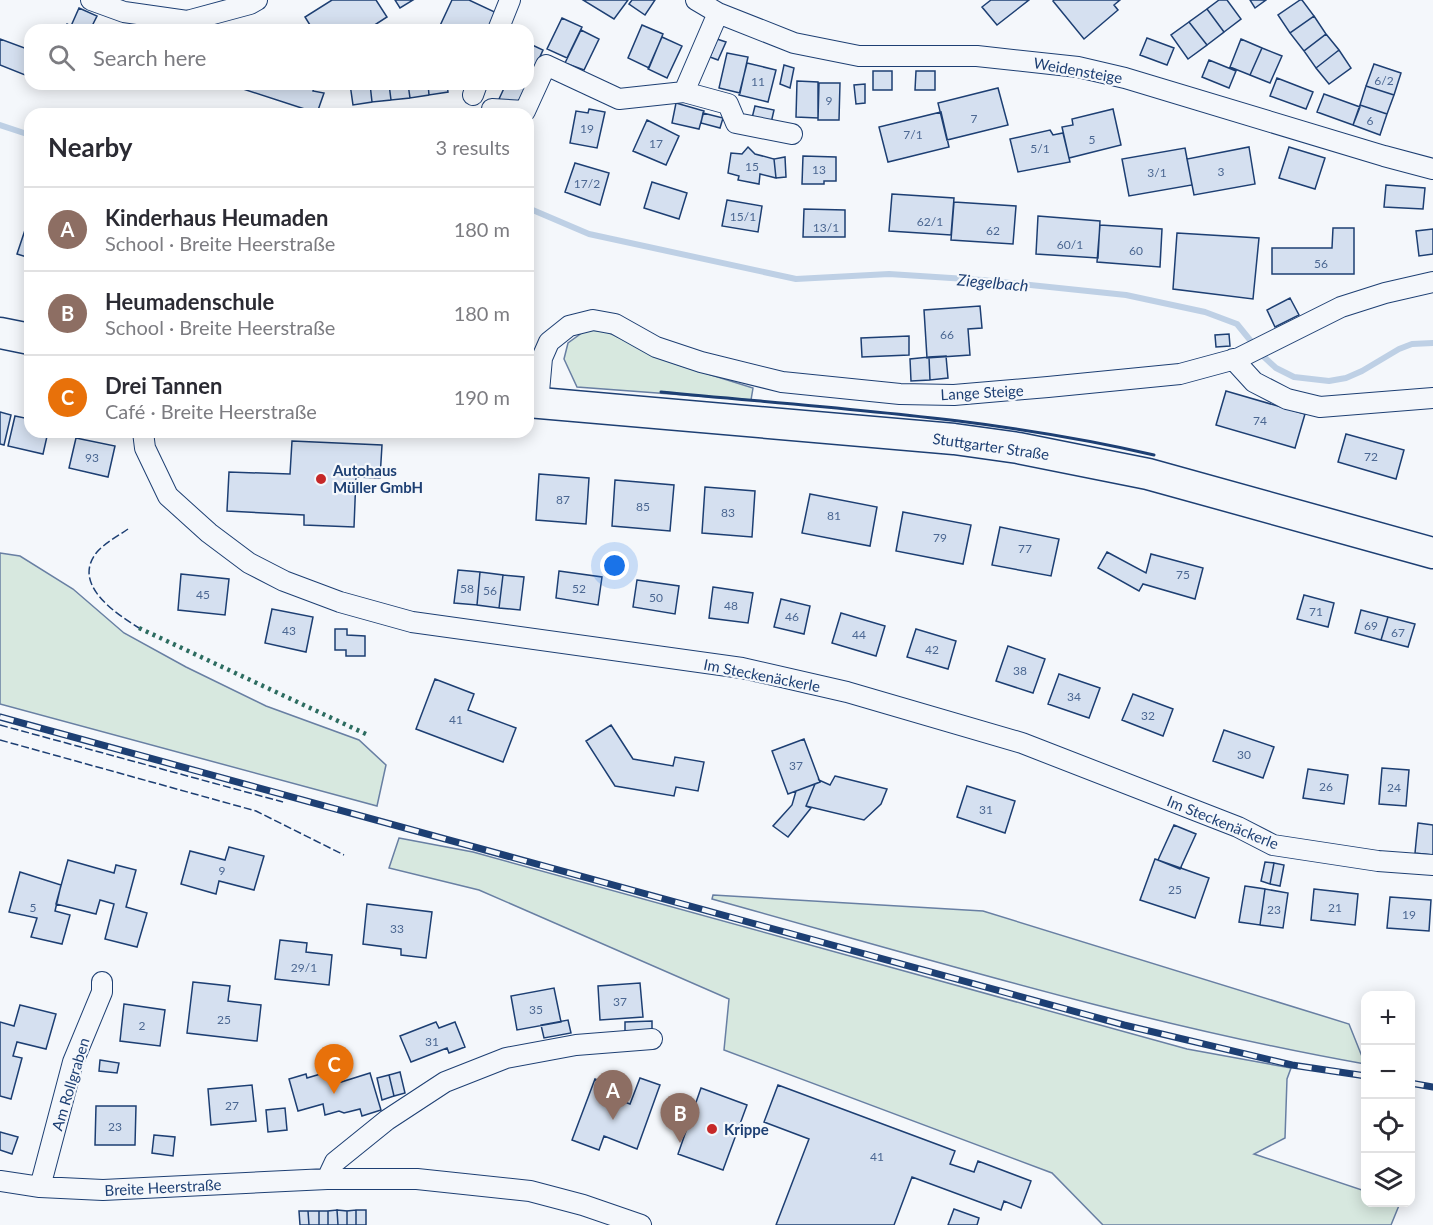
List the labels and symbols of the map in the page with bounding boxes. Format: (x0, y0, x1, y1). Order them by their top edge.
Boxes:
street label: Weidensteige (1032, 53, 1124, 87)
house number: 6/2 (1374, 73, 1394, 88)
house number: 11 (751, 74, 765, 89)
house number: 9 (826, 93, 833, 108)
house number: 7 (971, 111, 978, 126)
house number: 6 (1367, 113, 1374, 128)
house number: 19 (580, 121, 594, 136)
house number: 7/1 (903, 127, 923, 142)
house number: 5 (1089, 132, 1096, 147)
house number: 17 (649, 136, 663, 151)
house number: 5/1 (1030, 141, 1050, 156)
house number: 15 (745, 159, 759, 174)
house number: 13 (812, 162, 826, 177)
house number: 3 (1218, 164, 1225, 179)
house number: 3/1 (1147, 165, 1167, 180)
house number: 17/2 (574, 176, 600, 191)
house number: 15/1 (730, 209, 756, 224)
house number: 62/1 (917, 214, 943, 229)
house number: 13/1 (813, 220, 839, 235)
house number: 62 (986, 223, 1000, 238)
house number: 60/1 (1057, 237, 1083, 252)
house number: 60 (1129, 243, 1143, 258)
house number: 56 (1314, 256, 1328, 271)
water label: Ziegelbach (956, 269, 1029, 295)
house number: 66 (940, 327, 954, 342)
street label: Lange Steige (940, 381, 1024, 403)
house number: 74 (1253, 413, 1267, 428)
street label: Stuttgarter Straße (932, 429, 1050, 463)
house number: 72 (1364, 449, 1378, 464)
house number: 93 (85, 450, 99, 465)
place label: Autohaus Müller GmbH (332, 461, 423, 496)
marker: Autohaus Müller GmbH (314, 472, 328, 486)
house number: 87 (556, 492, 570, 507)
house number: 85 (636, 499, 650, 514)
house number: 83 (721, 505, 735, 520)
house number: 81 (827, 508, 841, 523)
house number: 79 (933, 530, 947, 545)
house number: 77 (1018, 541, 1032, 556)
your location (600, 551, 629, 580)
house number: 75 (1176, 567, 1190, 582)
house number: 58 (460, 581, 474, 596)
house number: 52 (572, 581, 586, 596)
house number: 56 (483, 583, 497, 598)
house number: 45 (196, 587, 210, 602)
house number: 50 (649, 590, 663, 605)
house number: 48 (724, 598, 738, 613)
house number: 71 (1309, 604, 1323, 619)
house number: 46 (785, 609, 799, 624)
house number: 69 (1364, 618, 1378, 633)
house number: 43 (282, 623, 296, 638)
house number: 67 (1391, 625, 1405, 640)
house number: 44 (852, 627, 866, 642)
house number: 42 (925, 642, 939, 657)
street label: Im Steckenäckerle (702, 655, 822, 695)
house number: 38 (1013, 663, 1027, 678)
house number: 34 (1067, 689, 1081, 704)
house number: 32 (1141, 708, 1155, 723)
house number: 41 (449, 712, 463, 727)
house number: 30 (1237, 747, 1251, 762)
house number: 37 (789, 758, 803, 773)
house number: 26 (1319, 779, 1333, 794)
house number: 24 (1387, 780, 1401, 795)
street label: Im Steckenäckerle (1165, 791, 1281, 853)
house number: 31 (979, 802, 993, 817)
house number: 9 (219, 863, 226, 878)
house number: 25 (1168, 882, 1182, 897)
house number: 5 (30, 900, 37, 915)
house number: 21 (1328, 900, 1342, 915)
house number: 23 (1267, 902, 1281, 917)
house number: 19 (1402, 907, 1416, 922)
house number: 33 (390, 921, 404, 936)
house number: 29/1 (291, 960, 317, 975)
house number: 37 (613, 994, 627, 1009)
house number: 35 (529, 1002, 543, 1017)
house number: 25 (217, 1012, 231, 1027)
house number: 2 (139, 1018, 146, 1033)
house number: 31 (425, 1034, 439, 1049)
street label: Am Rollgraben (47, 1035, 93, 1133)
pin: C (314, 1044, 354, 1094)
pin: A (594, 1070, 632, 1120)
pin: B (660, 1094, 700, 1143)
house number: 27 (225, 1098, 239, 1113)
house number: 23 (108, 1119, 122, 1134)
place label: Krippe (724, 1120, 769, 1138)
marker: Krippe (705, 1122, 719, 1136)
house number: 41 (870, 1149, 884, 1164)
street label: Breite Heerstraße (104, 1175, 222, 1199)

